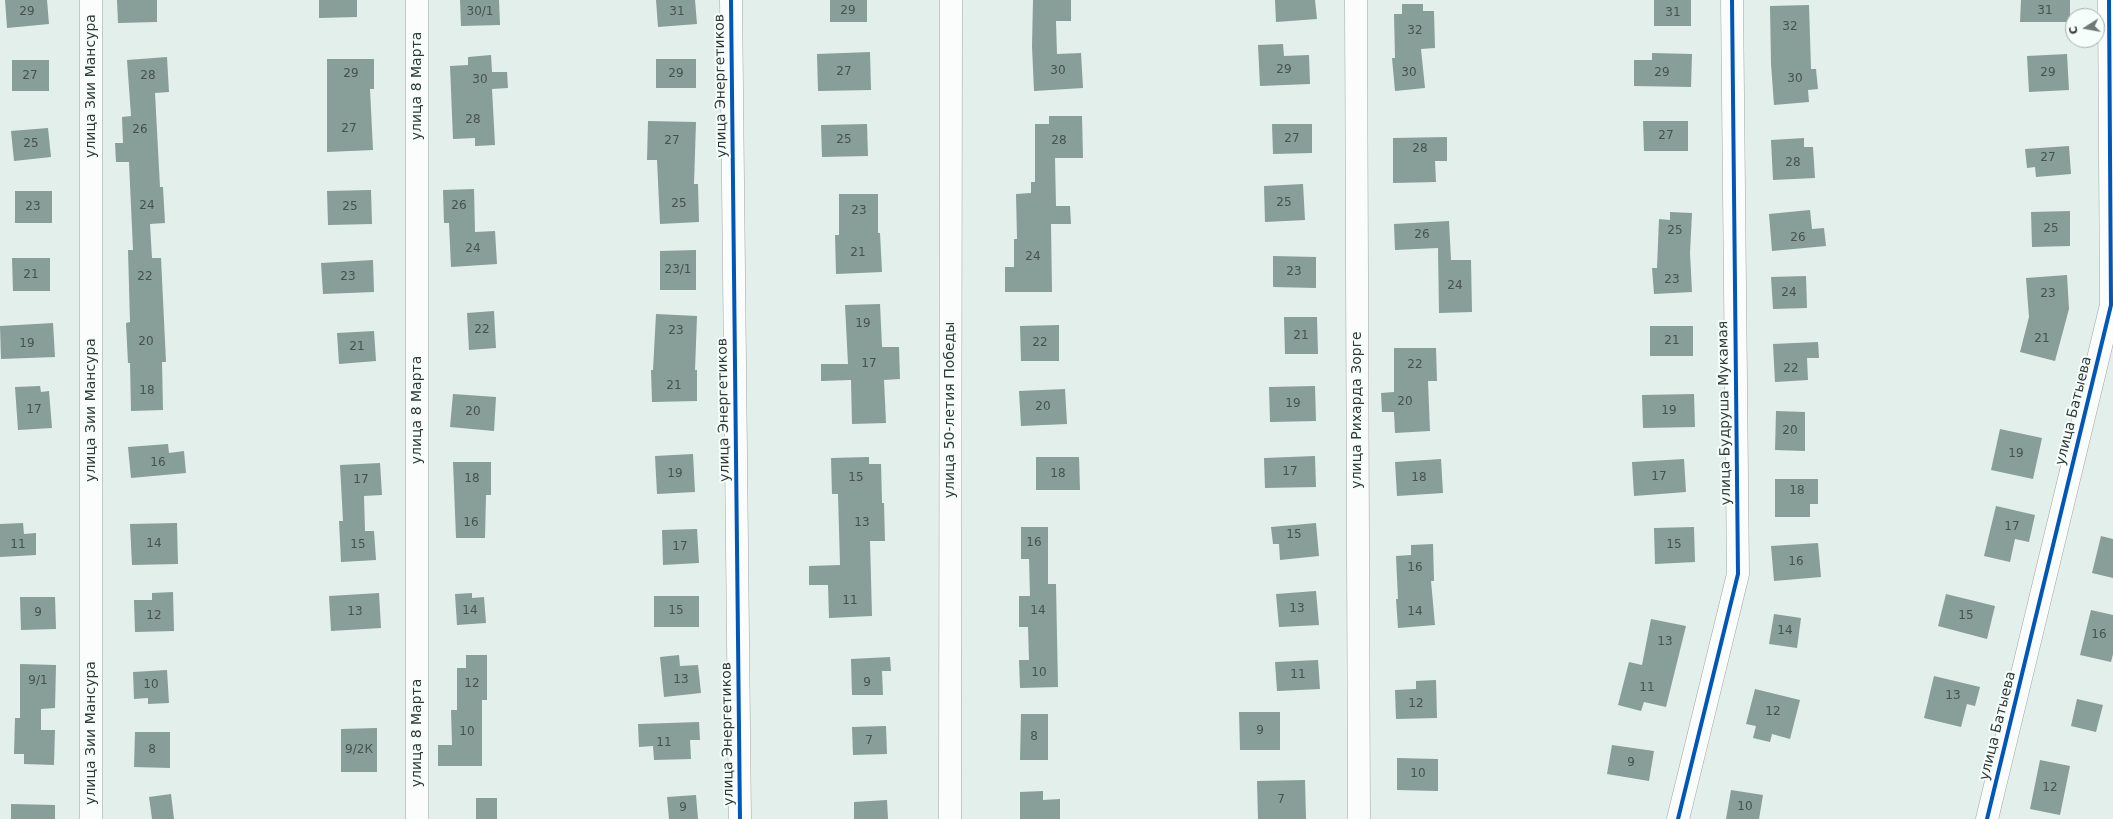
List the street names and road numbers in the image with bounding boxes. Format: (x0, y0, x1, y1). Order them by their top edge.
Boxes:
street label: улица Зии Мансура (83, 14, 99, 158)
street label: улица Энергетиков (711, 14, 731, 158)
street label: улица 8 Марта (409, 32, 425, 140)
street label: улица Будруша Мукамая (1715, 321, 1735, 505)
street label: улица 50-летия Победы (942, 322, 958, 498)
street label: улица Рихарда Зорге (1349, 331, 1365, 489)
street label: улица Зии Мансура (83, 338, 99, 482)
street label: улица Энергетиков (714, 338, 734, 482)
street label: улица Батыева (2052, 355, 2096, 467)
street label: улица 8 Марта (409, 356, 425, 464)
street label: улица Зии Мансура (83, 661, 99, 805)
street label: улица Энергетиков (718, 662, 738, 806)
street label: улица Батыева (1976, 670, 2020, 782)
street label: улица 8 Марта (409, 679, 425, 787)

